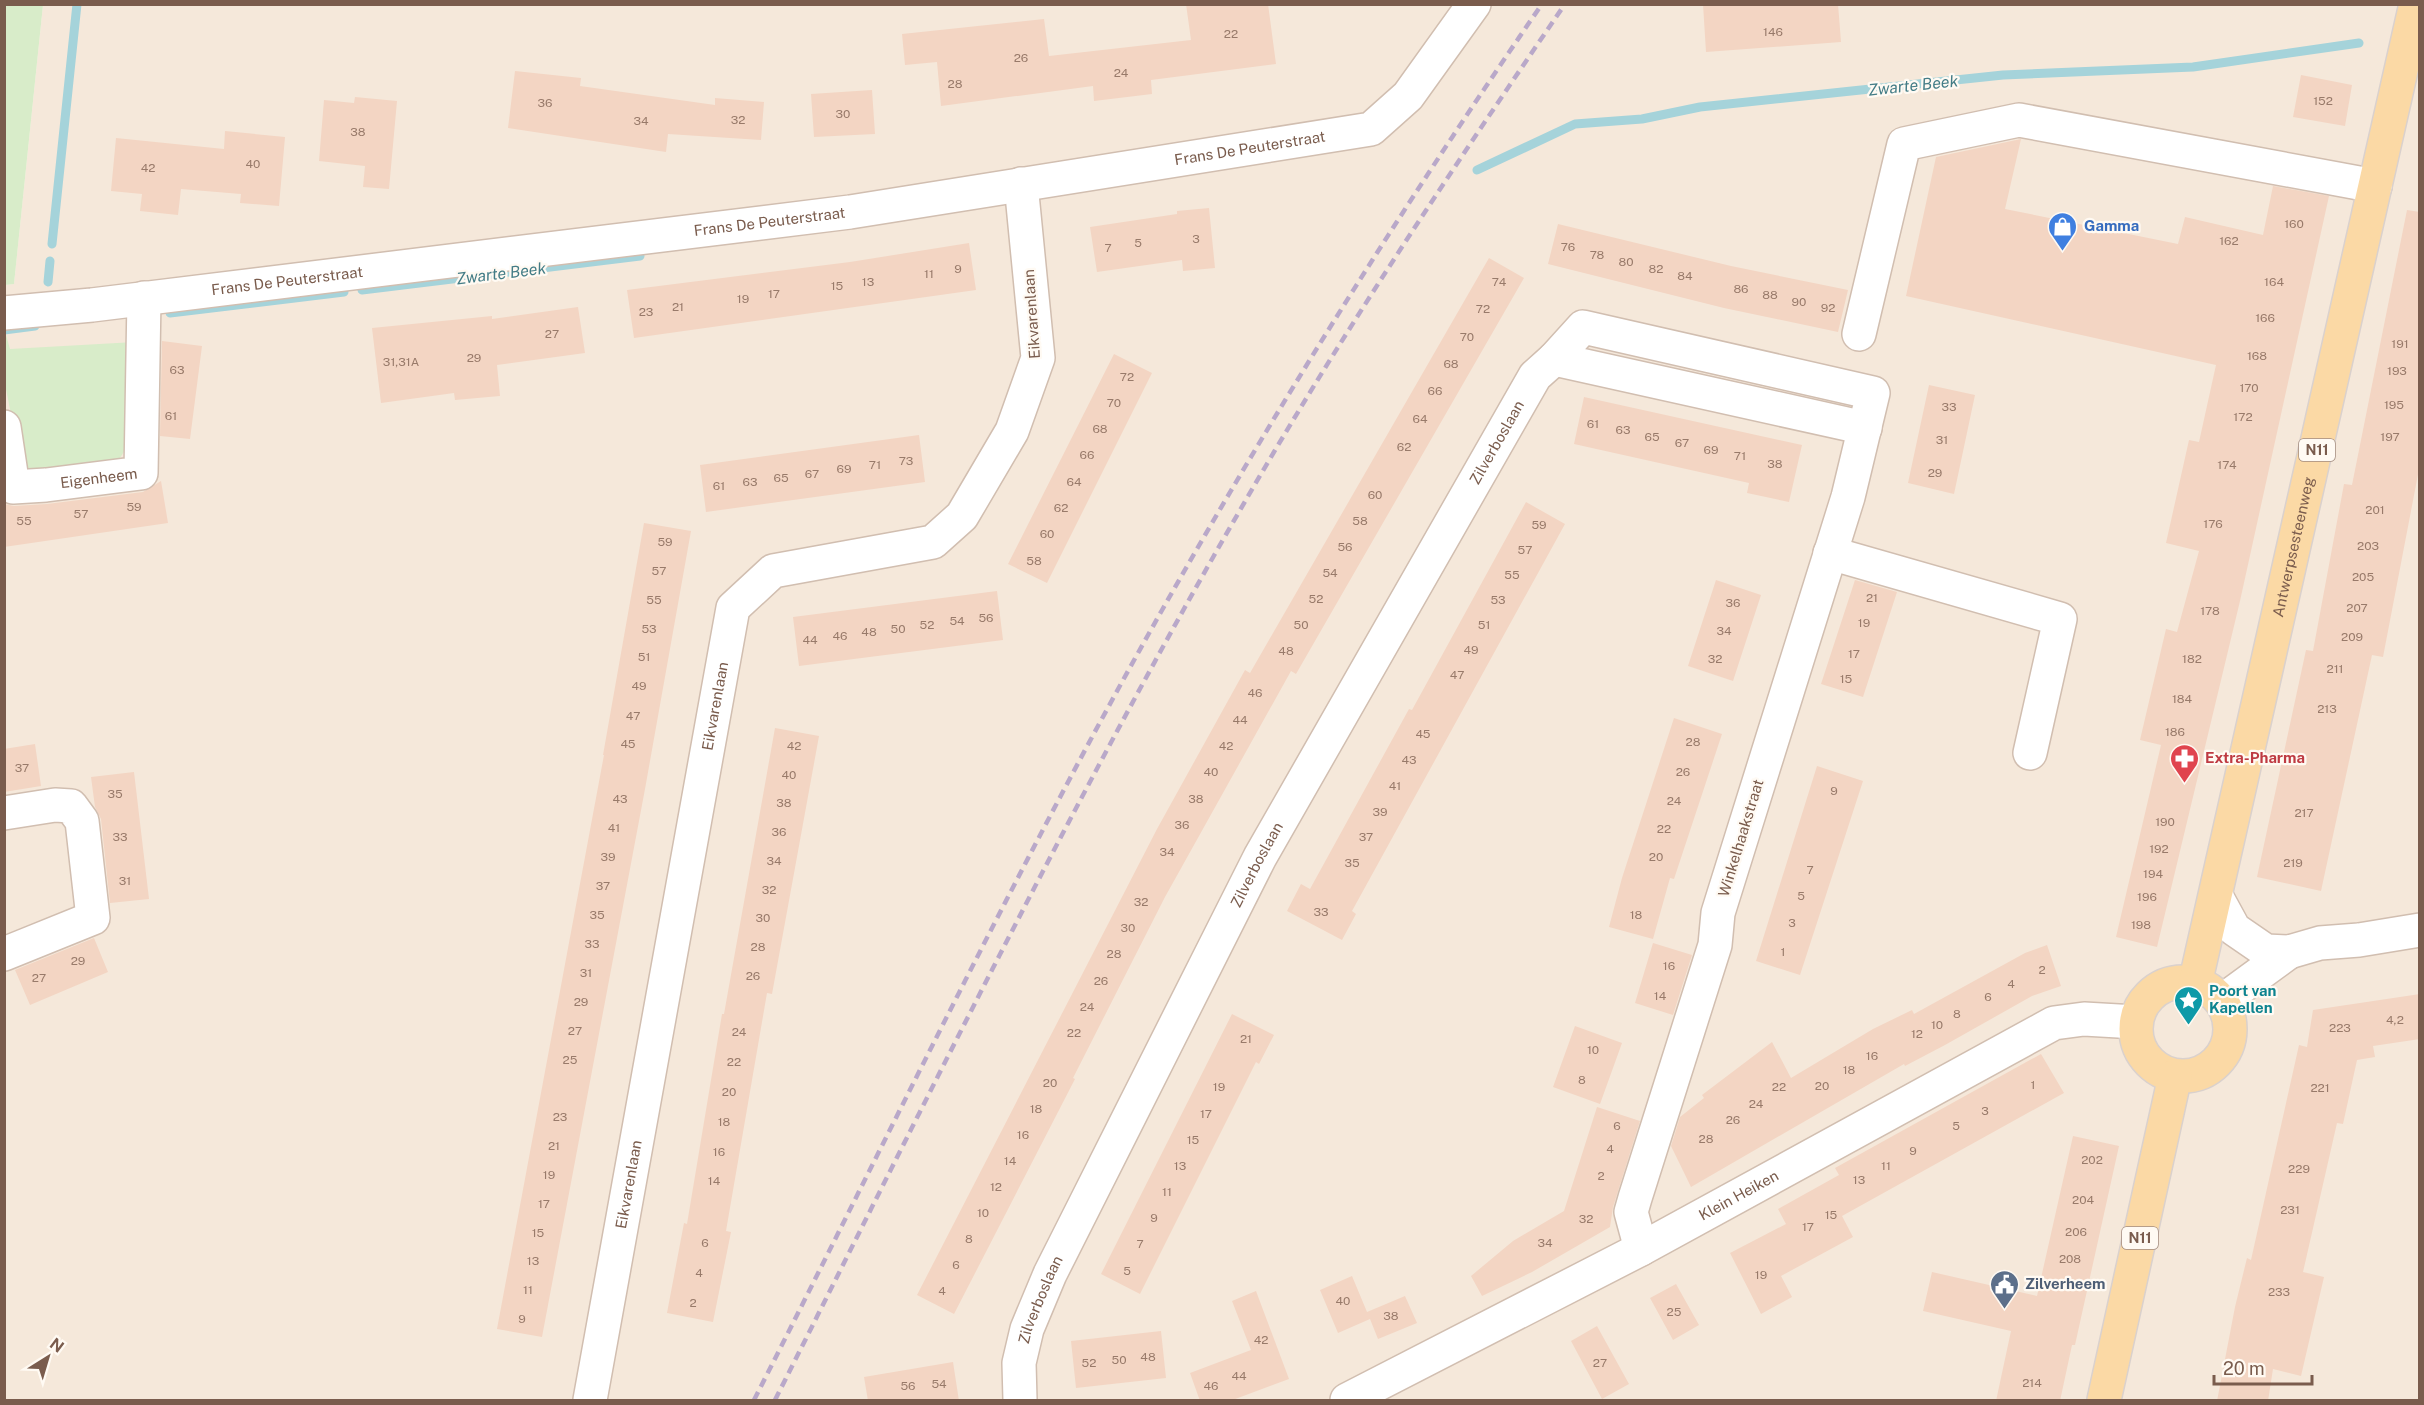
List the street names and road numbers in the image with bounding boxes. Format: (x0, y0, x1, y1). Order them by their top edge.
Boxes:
street label: Frans De Peuterstraat (1173, 127, 1327, 168)
street label: Frans De Peuterstraat (693, 204, 846, 239)
street label: Frans De Peuterstraat (210, 263, 364, 298)
street label: Eikvarenlaan (1020, 269, 1043, 359)
street label: Zilverboslaan (1466, 397, 1527, 487)
road number: N11 (2299, 439, 2335, 461)
street label: Eigenheem (59, 465, 138, 491)
street label: Antwerpsesteenweg (2269, 475, 2317, 619)
street label: Eikvarenlaan (698, 660, 731, 752)
street label: Winkelhaakstraat (1715, 777, 1767, 899)
street label: Zilverboslaan (1227, 819, 1286, 910)
street label: Eikvarenlaan (612, 1139, 645, 1230)
street label: Klein Heiken (1696, 1166, 1781, 1224)
road number: N11 (2122, 1227, 2158, 1249)
street label: Zilverboslaan (1015, 1253, 1066, 1345)

